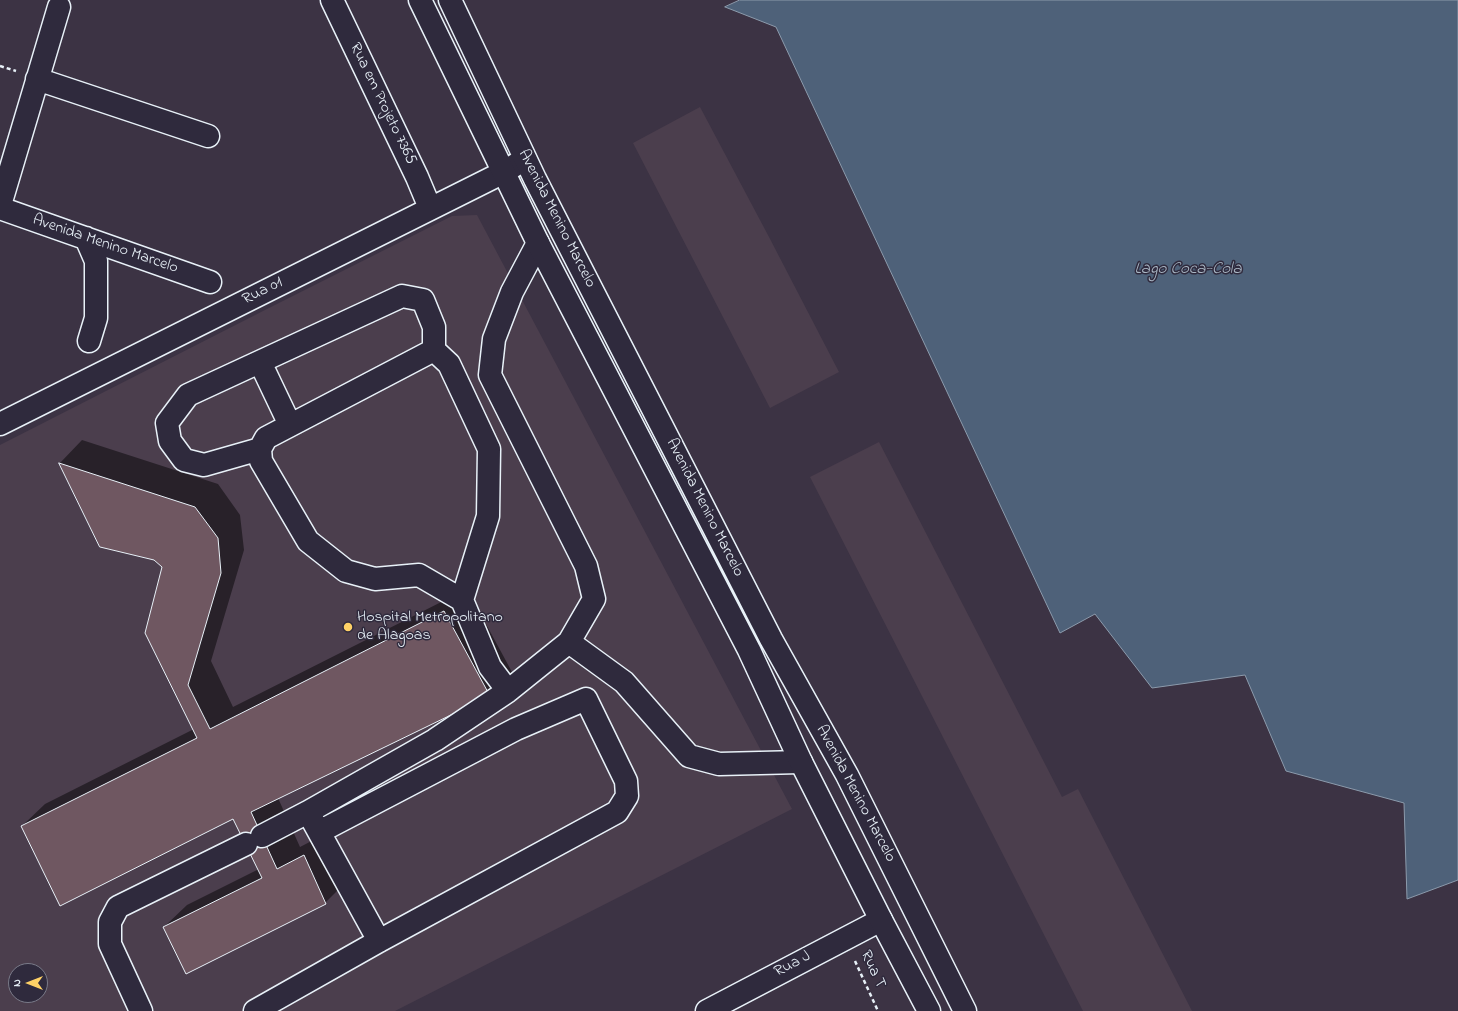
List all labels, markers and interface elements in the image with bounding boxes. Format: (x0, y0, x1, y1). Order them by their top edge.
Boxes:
street label: Rua em Projeto 7365 (344, 40, 420, 168)
street label: Avenida Menino Marcelo (513, 147, 599, 291)
street label: Avenida Menino Marcelo (30, 211, 180, 279)
water label: Lago Coca-Cola (1134, 260, 1242, 280)
street label: Rua 01 (240, 274, 286, 310)
street label: Avenida Menino Marcelo (661, 436, 747, 580)
place label: Hospital Metropolitano de Alagoas (357, 608, 503, 646)
marker: Hospital Metropolitano de Alagoas (342, 621, 354, 633)
street label: Avenida Menino Marcelo (811, 722, 899, 866)
street label: Rua J (772, 948, 814, 982)
street label: Rua T (855, 948, 889, 992)
north arrow (8, 963, 48, 1003)
text: N (9, 979, 25, 987)

